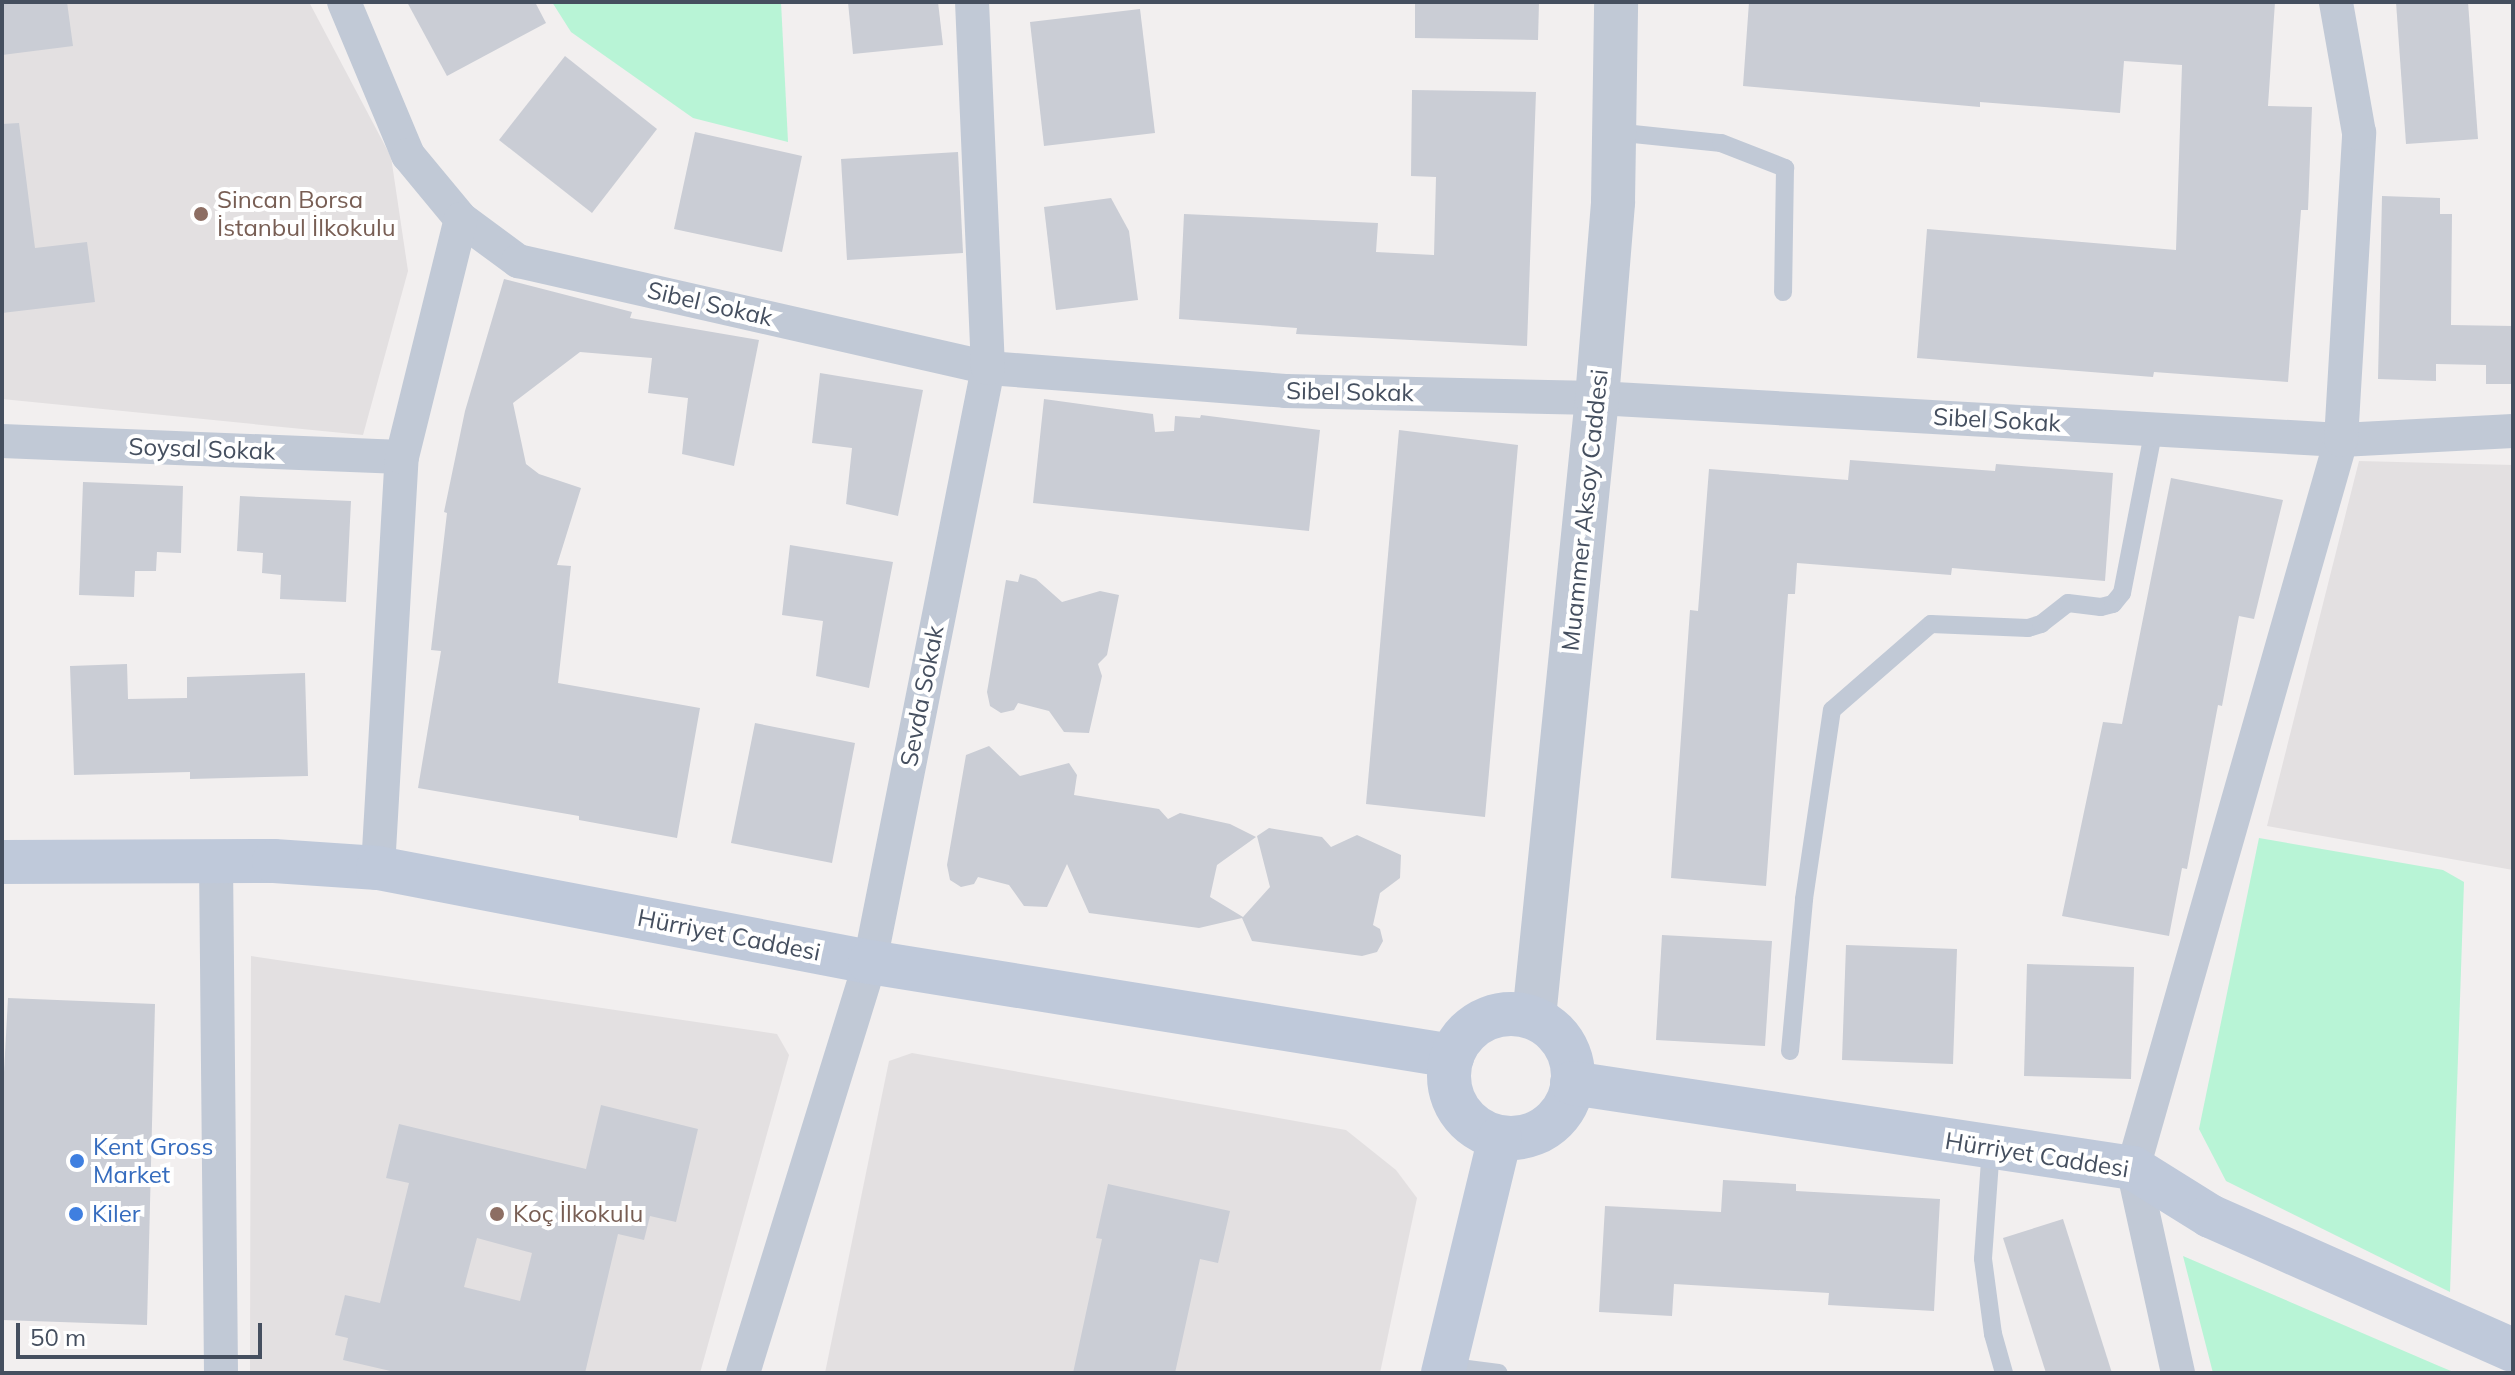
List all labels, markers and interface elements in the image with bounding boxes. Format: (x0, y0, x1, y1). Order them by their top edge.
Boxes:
place label: Sincan Borsa İstanbul İlkokulu (217, 186, 396, 242)
marker: Sincan Borsa İstanbul İlkokulu (192, 205, 210, 223)
street label: Sibel Sokak (645, 276, 775, 332)
street label: Muammer Aksoy Caddesi (1556, 368, 1614, 652)
street label: Sibel Sokak (1286, 376, 1414, 408)
street label: Sibel Sokak (1932, 402, 2062, 438)
street label: Soysal Sokak (128, 432, 276, 466)
street label: Sevda Sokak (894, 623, 950, 769)
street label: Hürriyet Caddesi (635, 903, 823, 967)
street label: Hürriyet Caddesi (1943, 1126, 2131, 1184)
place label: Kent Gross Market (93, 1133, 213, 1189)
marker: Kent Gross Market (68, 1152, 86, 1170)
place label: Kiler (92, 1200, 140, 1228)
place label: Koç İlkokulu (513, 1200, 643, 1228)
marker: Kiler (67, 1205, 85, 1223)
marker: Koç İlkokulu (488, 1205, 506, 1223)
scale bar (20, 1307, 266, 1357)
text: 50 m (30, 1322, 86, 1352)

